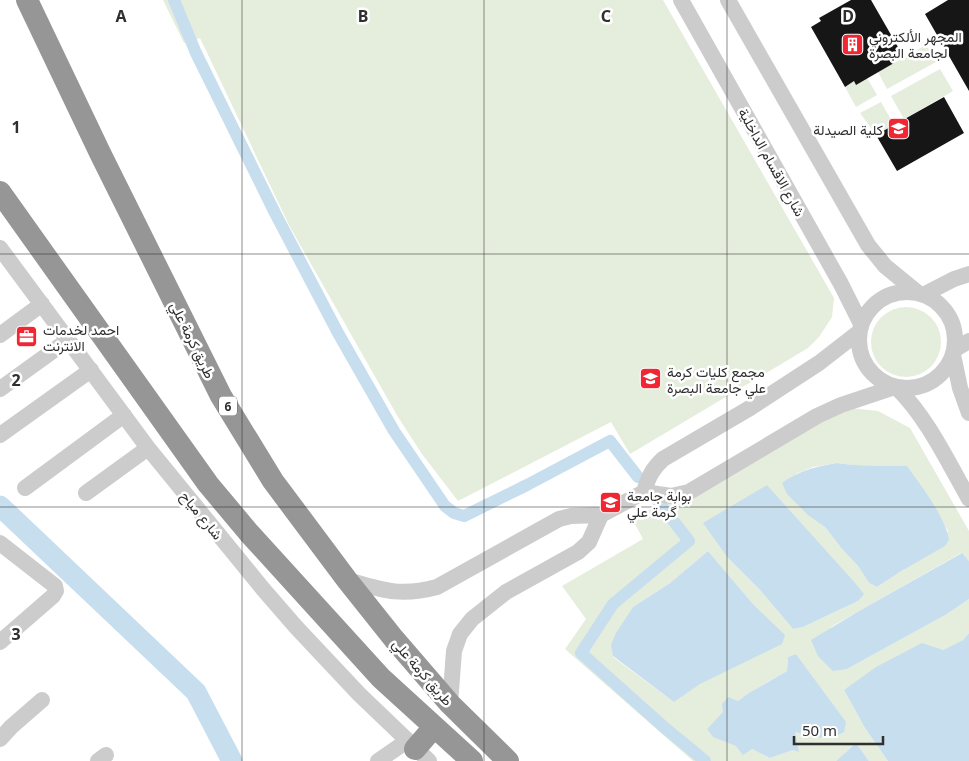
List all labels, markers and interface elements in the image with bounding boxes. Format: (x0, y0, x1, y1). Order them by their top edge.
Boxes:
text: A (115, 5, 127, 27)
text: B (358, 5, 368, 27)
text: C (601, 5, 611, 27)
text: D (842, 5, 854, 27)
place label: المجهر الألكتروني لجامعة البصرة (869, 27, 962, 62)
building icon: المجهر الألكتروني لجامعة البصرة (841, 32, 865, 56)
street label: شارع الاقسام الداخلية (733, 104, 810, 220)
text: 1 (11, 116, 21, 138)
school or university icon: كلية الصيدلة (887, 117, 911, 141)
place label: كلية الصيدلة (813, 120, 883, 139)
street label: طريق كرمة علي (164, 299, 220, 383)
place label: احمد لخدمات الانترنت (43, 320, 119, 355)
office icon: احمد لخدمات الانترنت (15, 325, 39, 349)
place label: مجمع كليات كرمة علي جامعة البصرة (667, 362, 766, 400)
school or university icon: مجمع كليات كرمة علي جامعة البصرة (639, 367, 663, 391)
text: 2 (11, 369, 21, 391)
road number: 6 (219, 396, 237, 416)
place label: بوابة جامعة گرمة علي (627, 486, 691, 524)
street label: شارع مياح (175, 487, 227, 545)
school or university icon: بوابة جامعة گرمة علي (599, 491, 623, 515)
text: 3 (11, 623, 21, 645)
street label: طريق كرمة علي (386, 634, 457, 712)
scale bar (794, 714, 883, 746)
text: 50 m (802, 720, 837, 740)

